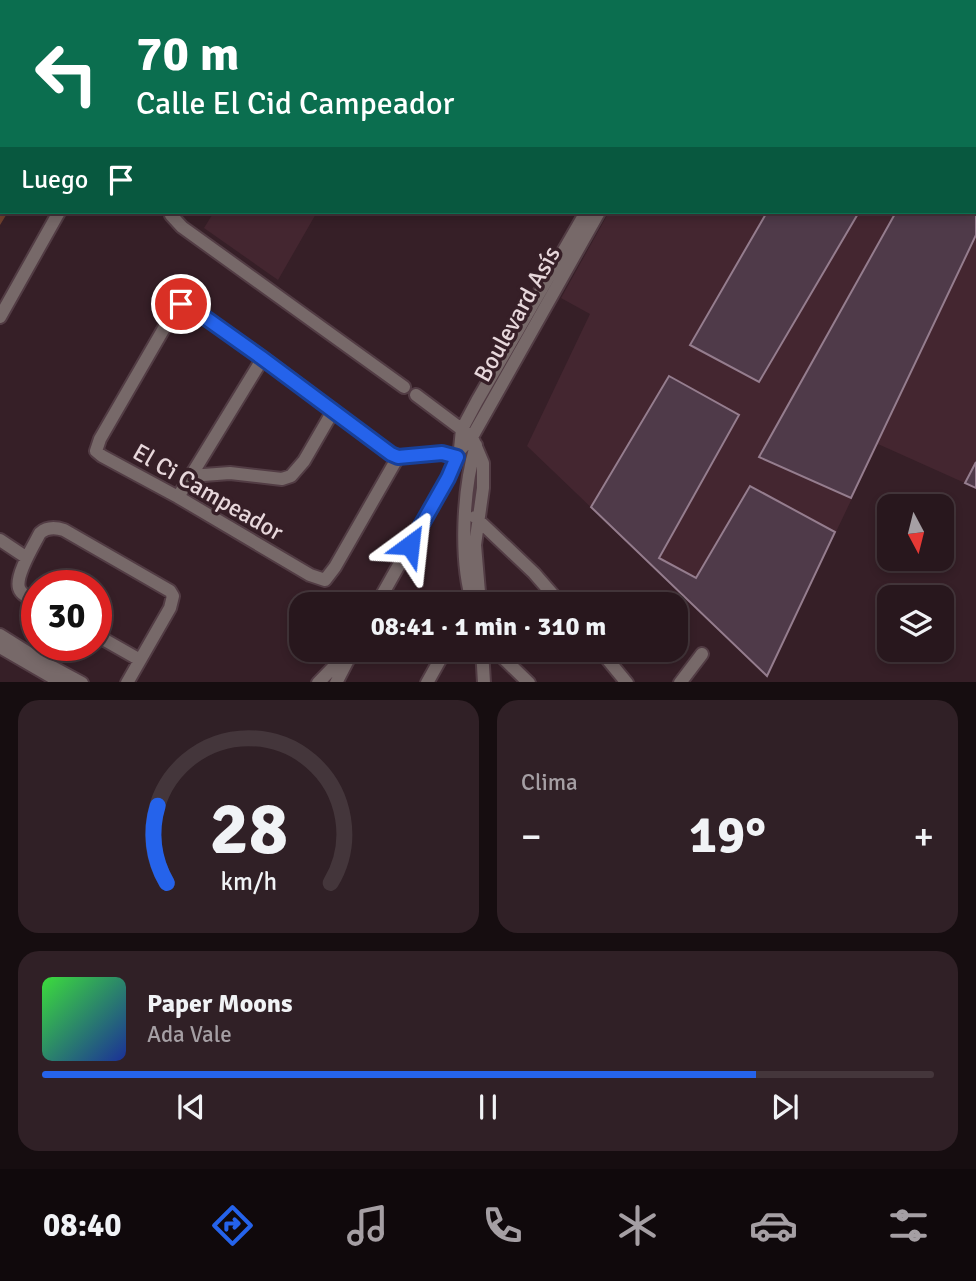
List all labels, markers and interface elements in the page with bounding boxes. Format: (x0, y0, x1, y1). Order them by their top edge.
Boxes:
text: 70 m (136, 24, 239, 84)
icon: left (21, 28, 112, 119)
text: Calle El Cid Campeador (136, 84, 454, 123)
icon: arrive (102, 161, 140, 199)
text: Luego (21, 164, 88, 196)
street label: Boulevard Asís (467, 241, 567, 387)
pin (151, 274, 211, 334)
icon: arrive (162, 285, 200, 323)
street label: El Ci Campeador (127, 437, 289, 547)
north arrow (877, 494, 954, 570)
map controls (877, 494, 954, 662)
position arrow (373, 508, 447, 582)
speed limit sign: 30 (21, 570, 112, 661)
button: layers (877, 585, 954, 662)
text: 08:41 · 1 min · 310 m (371, 611, 606, 643)
text: Clima (521, 768, 578, 797)
text: 28 (209, 785, 288, 874)
text: 19° (689, 803, 766, 867)
text: − (521, 813, 542, 860)
text: + (913, 813, 934, 860)
text: km/h (220, 865, 277, 896)
text: Paper Moons (147, 988, 293, 1020)
text: Ada Vale (147, 1020, 232, 1049)
icon: previous (172, 1088, 210, 1126)
icon: pause (469, 1088, 507, 1126)
icon: next (766, 1088, 804, 1126)
icon: directions (208, 1201, 257, 1250)
icon: music (343, 1201, 392, 1250)
icon: phone (478, 1201, 527, 1250)
icon: climate (613, 1201, 662, 1250)
icon: car (749, 1201, 798, 1250)
icon: filters (884, 1201, 933, 1250)
text: 08:40 (43, 1206, 122, 1245)

